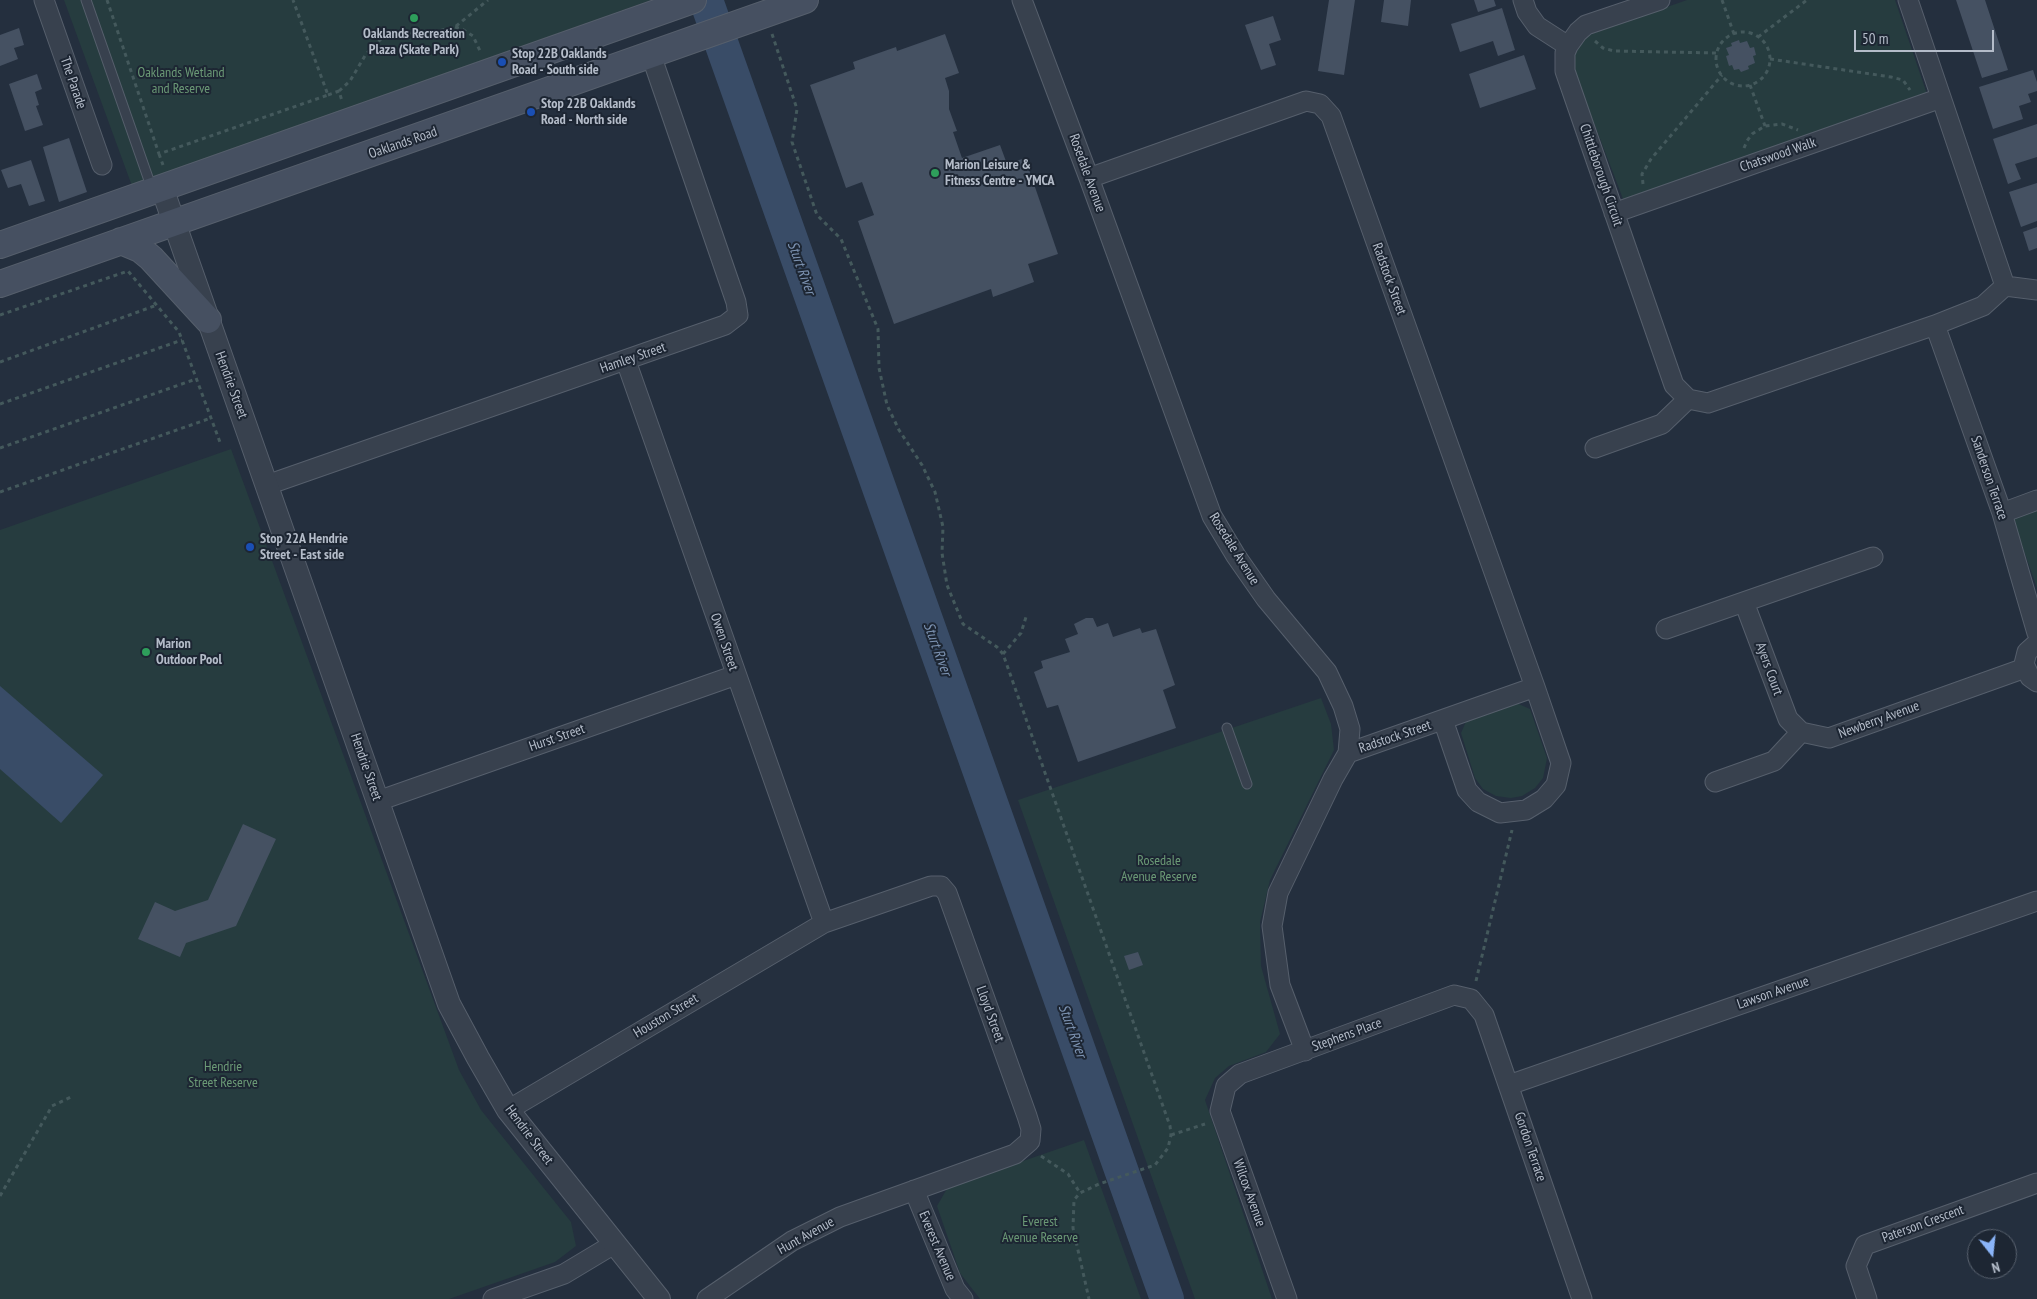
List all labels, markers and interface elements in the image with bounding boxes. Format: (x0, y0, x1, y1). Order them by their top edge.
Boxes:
marker: Oaklands Recreation Plaza (Skate Park) (408, 12, 420, 24)
scale bar (1857, 20, 1997, 52)
place label: Oaklands Recreation Plaza (Skate Park) (363, 26, 465, 58)
text: 50 m (1862, 29, 1888, 48)
place label: Stop 22B Oaklands Road - South side (512, 46, 607, 78)
street label: The Parade (56, 55, 90, 111)
marker: Stop 22B Oaklands Road - South side (496, 56, 508, 68)
park label: Oaklands Wetland and Reserve (137, 65, 225, 98)
place label: Stop 22B Oaklands Road - North side (541, 96, 636, 128)
marker: Stop 22B Oaklands Road - North side (525, 106, 537, 118)
street label: Chittleborough Circuit (1576, 122, 1626, 228)
street label: Oaklands Road (367, 123, 439, 163)
street label: Rosedale Avenue (1065, 132, 1109, 214)
street label: Chatswood Walk (1738, 134, 1818, 176)
place label: Marion Leisure & Fitness Centre - YMCA (945, 157, 1054, 190)
marker: Marion Leisure & Fitness Centre - YMCA (929, 167, 941, 179)
water label: Sturt River (783, 239, 819, 297)
street label: Radstock Street (1368, 241, 1410, 317)
street label: Hamley Street (598, 339, 668, 377)
street label: Hendrie Street (211, 349, 251, 421)
street label: Sanderson Terrace (1967, 434, 2011, 522)
street label: Rosedale Avenue (1205, 510, 1263, 588)
place label: Stop 22A Hendrie Street - East side (260, 531, 348, 564)
marker: Stop 22A Hendrie Street - East side (244, 541, 256, 553)
street label: Owen Street (706, 611, 742, 673)
water label: Sturt River (919, 620, 955, 678)
place label: Marion Outdoor Pool (156, 636, 222, 669)
street label: Ayers Court (1752, 640, 1786, 698)
marker: Marion Outdoor Pool (140, 646, 152, 658)
street label: Newberry Avenue (1836, 698, 1922, 742)
street label: Radstock Street (1357, 717, 1433, 757)
street label: Hurst Street (527, 721, 587, 755)
street label: Hendrie Street (347, 731, 385, 803)
park label: Rosedale Avenue Reserve (1121, 853, 1197, 886)
street label: Lawson Avenue (1735, 973, 1811, 1013)
street label: Lloyd Street (972, 984, 1008, 1044)
street label: Houston Street (631, 990, 701, 1042)
water label: Sturt River (1054, 1002, 1090, 1060)
street label: Stephens Place (1310, 1015, 1384, 1055)
park label: Hendrie Street Reserve (188, 1059, 258, 1092)
street label: Hendrie Street (501, 1102, 557, 1168)
street label: Gordon Terrace (1510, 1110, 1550, 1184)
street label: Wilcox Avenue (1229, 1157, 1269, 1229)
street label: Paterson Crescent (1880, 1201, 1966, 1247)
street label: Everest Avenue (915, 1209, 959, 1283)
street label: Hunt Avenue (775, 1214, 837, 1258)
park label: Everest Avenue Reserve (1002, 1214, 1078, 1246)
north arrow (1967, 1229, 2017, 1279)
text: N (1990, 1258, 2002, 1277)

